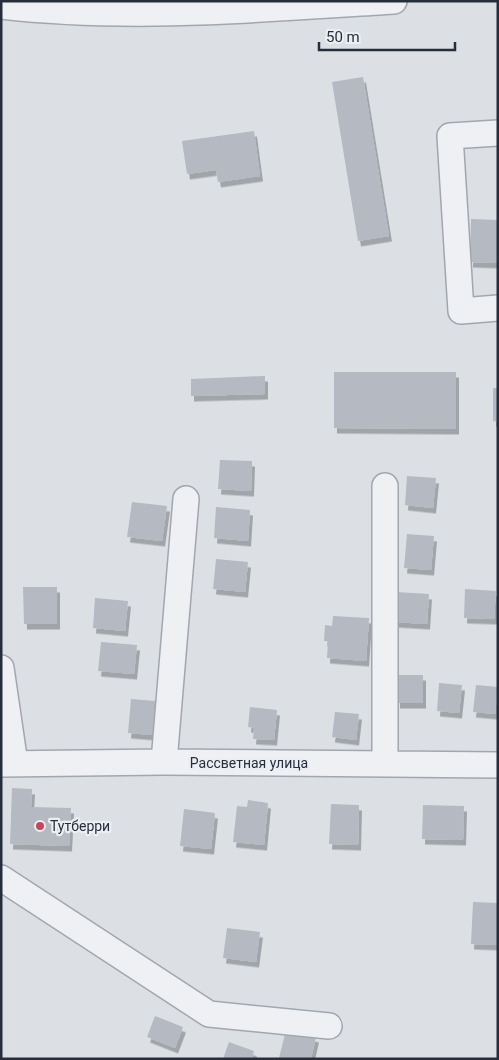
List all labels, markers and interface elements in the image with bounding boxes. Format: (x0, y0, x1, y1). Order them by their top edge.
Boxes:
scale bar (319, 20, 455, 52)
text: 50 m (326, 28, 360, 46)
street label: Рассветная улица (190, 755, 308, 771)
place label: Тутберри (50, 818, 110, 834)
marker: Тутберри (34, 820, 46, 832)

